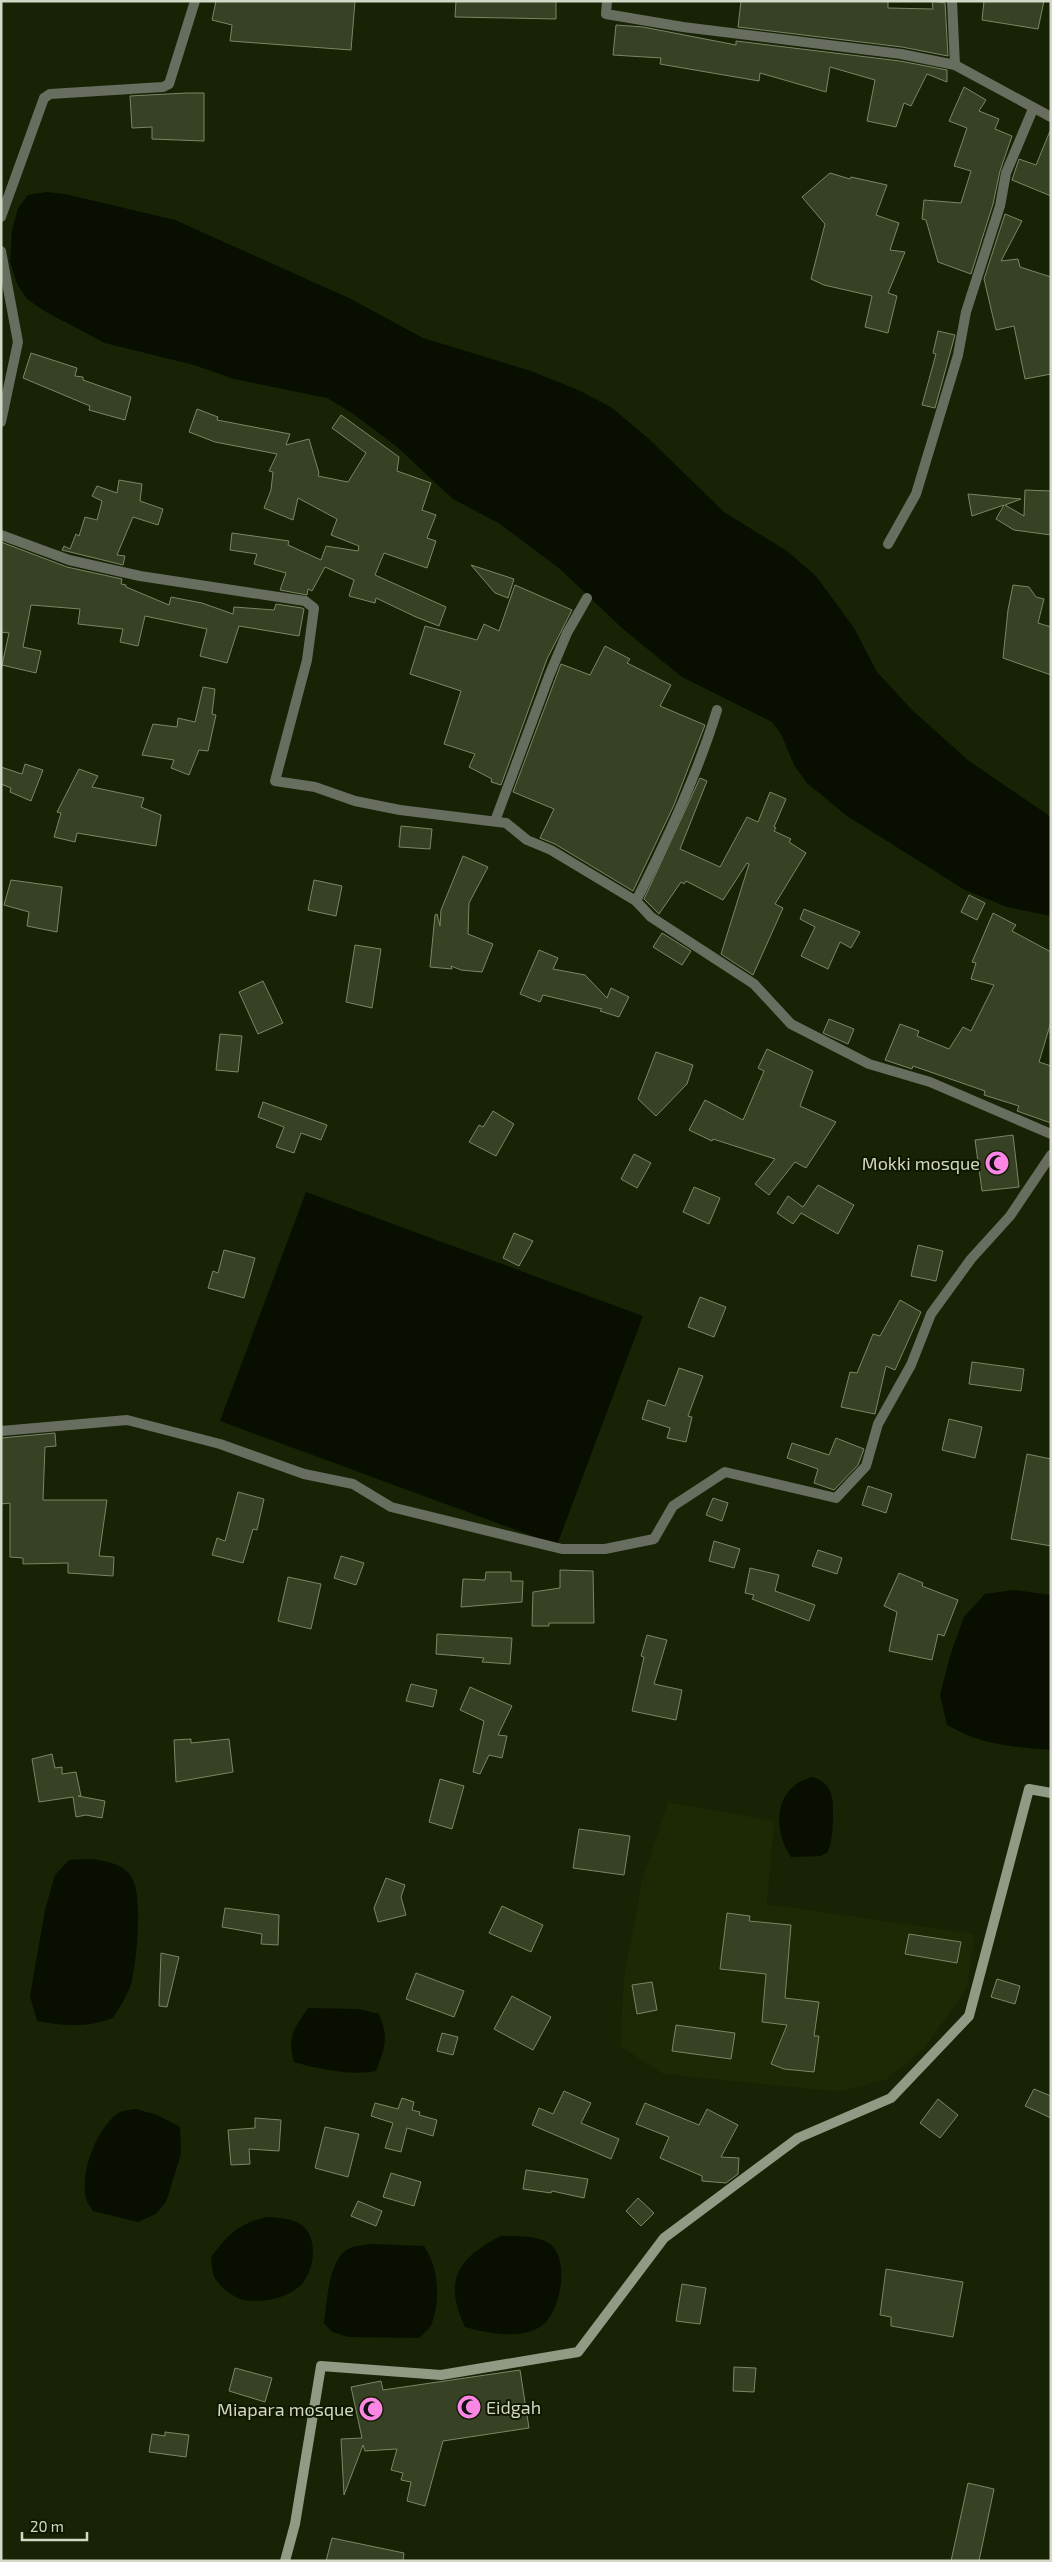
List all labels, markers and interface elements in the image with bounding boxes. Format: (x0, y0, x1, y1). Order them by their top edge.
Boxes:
mosque icon: Mokki mosque (984, 1150, 1010, 1176)
place label: Mokki mosque (862, 1152, 980, 1174)
mosque icon: Eidgah (456, 2394, 482, 2420)
mosque icon: Miapara mosque (358, 2396, 384, 2422)
place label: Eidgah (486, 2396, 541, 2418)
place label: Miapara mosque (217, 2398, 354, 2420)
scale bar (22, 2510, 88, 2542)
text: 20 m (30, 2517, 64, 2535)

